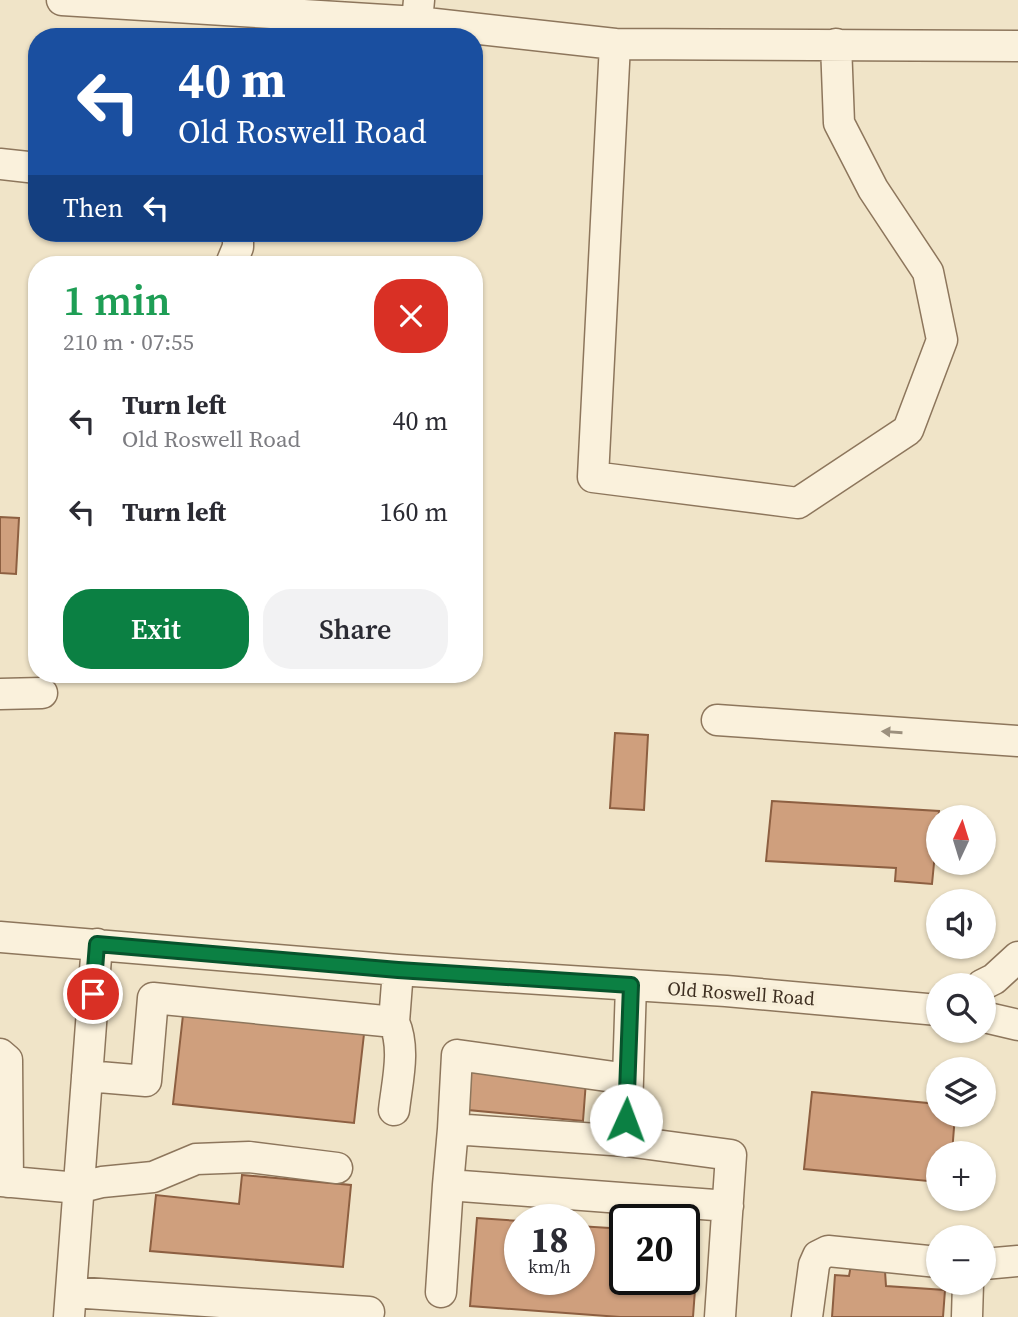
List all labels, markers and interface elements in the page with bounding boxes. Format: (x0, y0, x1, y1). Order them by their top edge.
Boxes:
text: 40 m (178, 46, 286, 113)
icon: left (63, 56, 154, 147)
text: Old Roswell Road (178, 110, 427, 154)
icon: left (137, 189, 175, 227)
text: Then (63, 190, 123, 226)
text: 1 min (63, 271, 171, 329)
button: close (374, 279, 448, 353)
text: 210 m · 07:55 (63, 326, 194, 358)
text: Turn left (122, 387, 226, 423)
icon: left (63, 402, 101, 440)
text: 40 m (393, 403, 448, 439)
text: Old Roswell Road (122, 423, 301, 455)
icon: left (63, 493, 101, 531)
text: Turn left (122, 494, 226, 530)
text: 160 m (380, 494, 448, 530)
button: Exit (63, 589, 249, 669)
button: Share (263, 589, 448, 669)
one-way arrow (880, 727, 902, 738)
north arrow (926, 805, 996, 875)
map controls (926, 805, 996, 1295)
button: sound (926, 889, 996, 959)
pin (63, 964, 123, 1024)
button: search (926, 973, 996, 1043)
icon: arrive (74, 975, 112, 1013)
street label: Old Roswell Road (666, 975, 816, 1011)
button: layers (926, 1057, 996, 1127)
position arrow (589, 1083, 663, 1157)
button: + (926, 1141, 996, 1211)
speed limit sign: 20 (609, 1204, 700, 1295)
text: 18 (531, 1216, 568, 1264)
button: − (926, 1225, 996, 1295)
text: km/h (528, 1254, 571, 1279)

